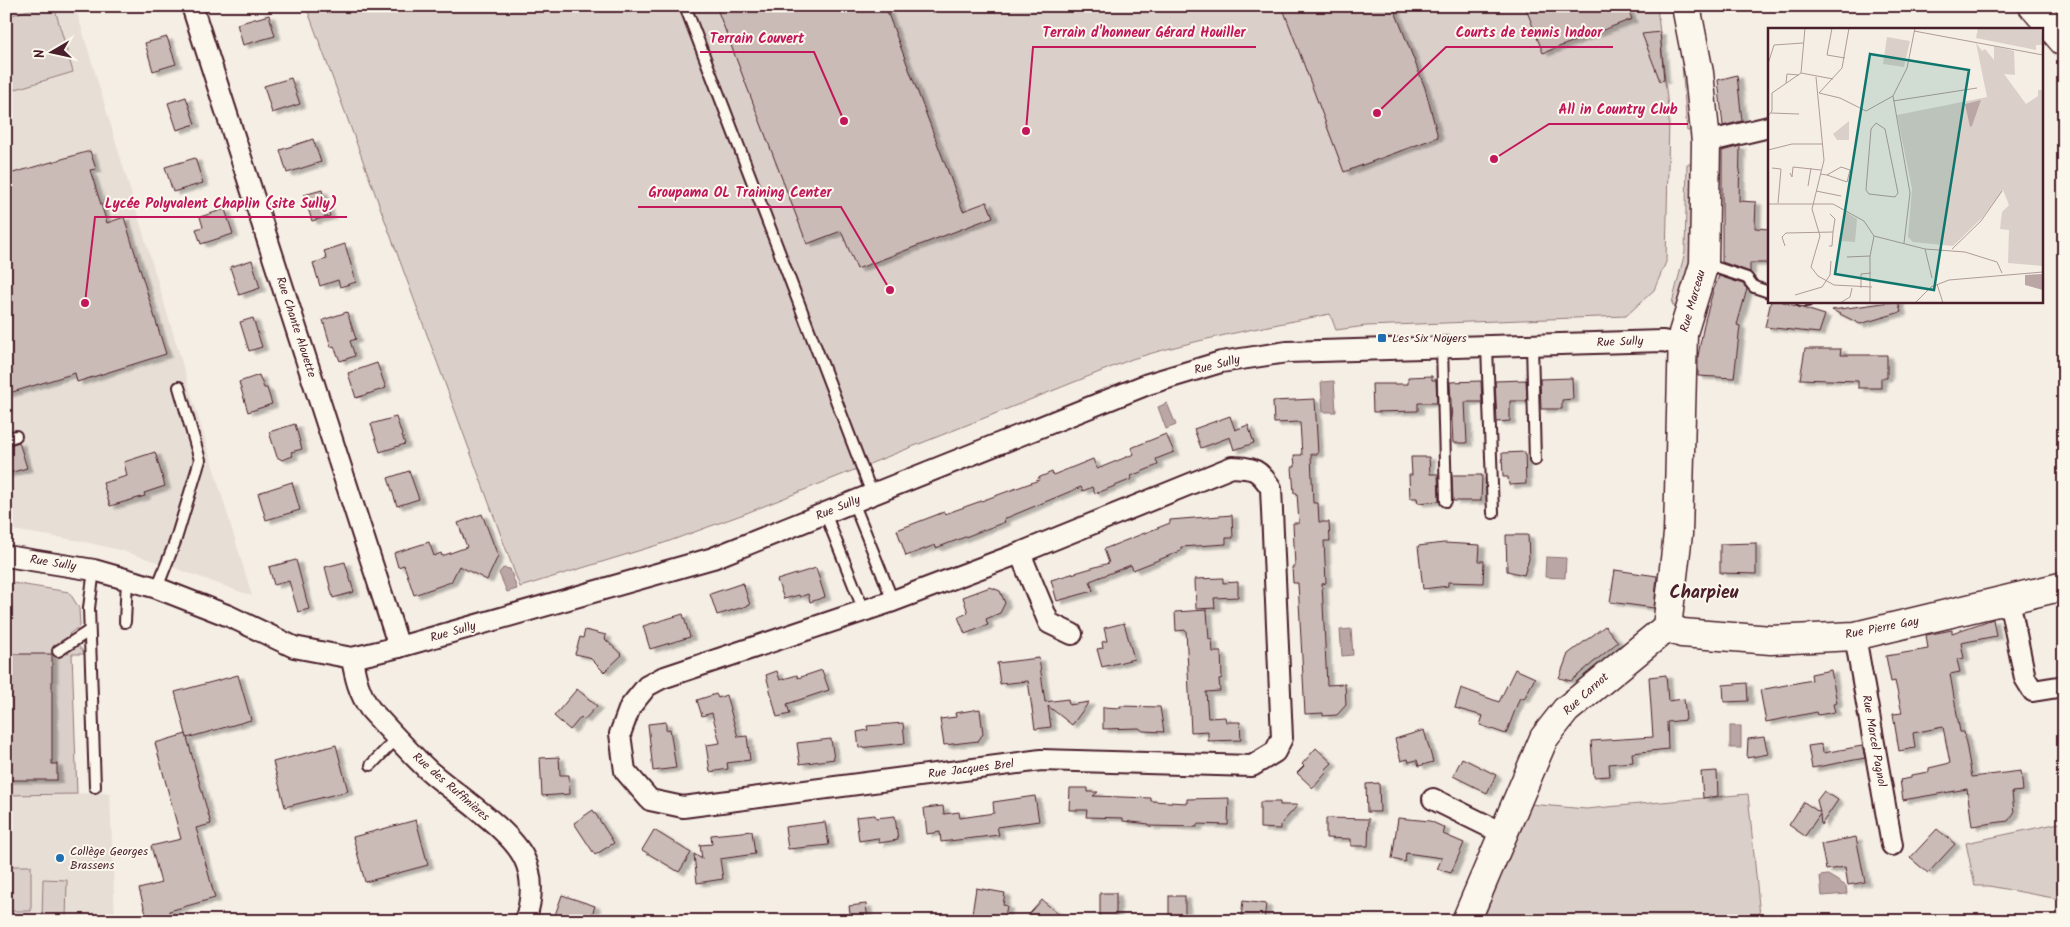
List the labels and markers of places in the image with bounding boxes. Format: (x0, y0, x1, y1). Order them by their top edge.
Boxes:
callout: Terrain d'honneur Gérard Houiller (1033, 18, 1256, 47)
callout: Courts de tennis Indoor (1446, 18, 1613, 47)
callout: Terrain Couvert (700, 23, 814, 52)
callout: All in Country Club (1549, 95, 1688, 124)
callout: Groupama OL Training Center (638, 178, 841, 207)
callout: Lycée Polyvalent Chaplin (site Sully) (95, 188, 347, 217)
place label: Les Six Noyers (1392, 329, 1467, 348)
marker: Les Six Noyers (1376, 332, 1388, 344)
place label: Collège Georges Brassens (70, 842, 148, 875)
marker: Collège Georges Brassens (54, 852, 66, 864)

